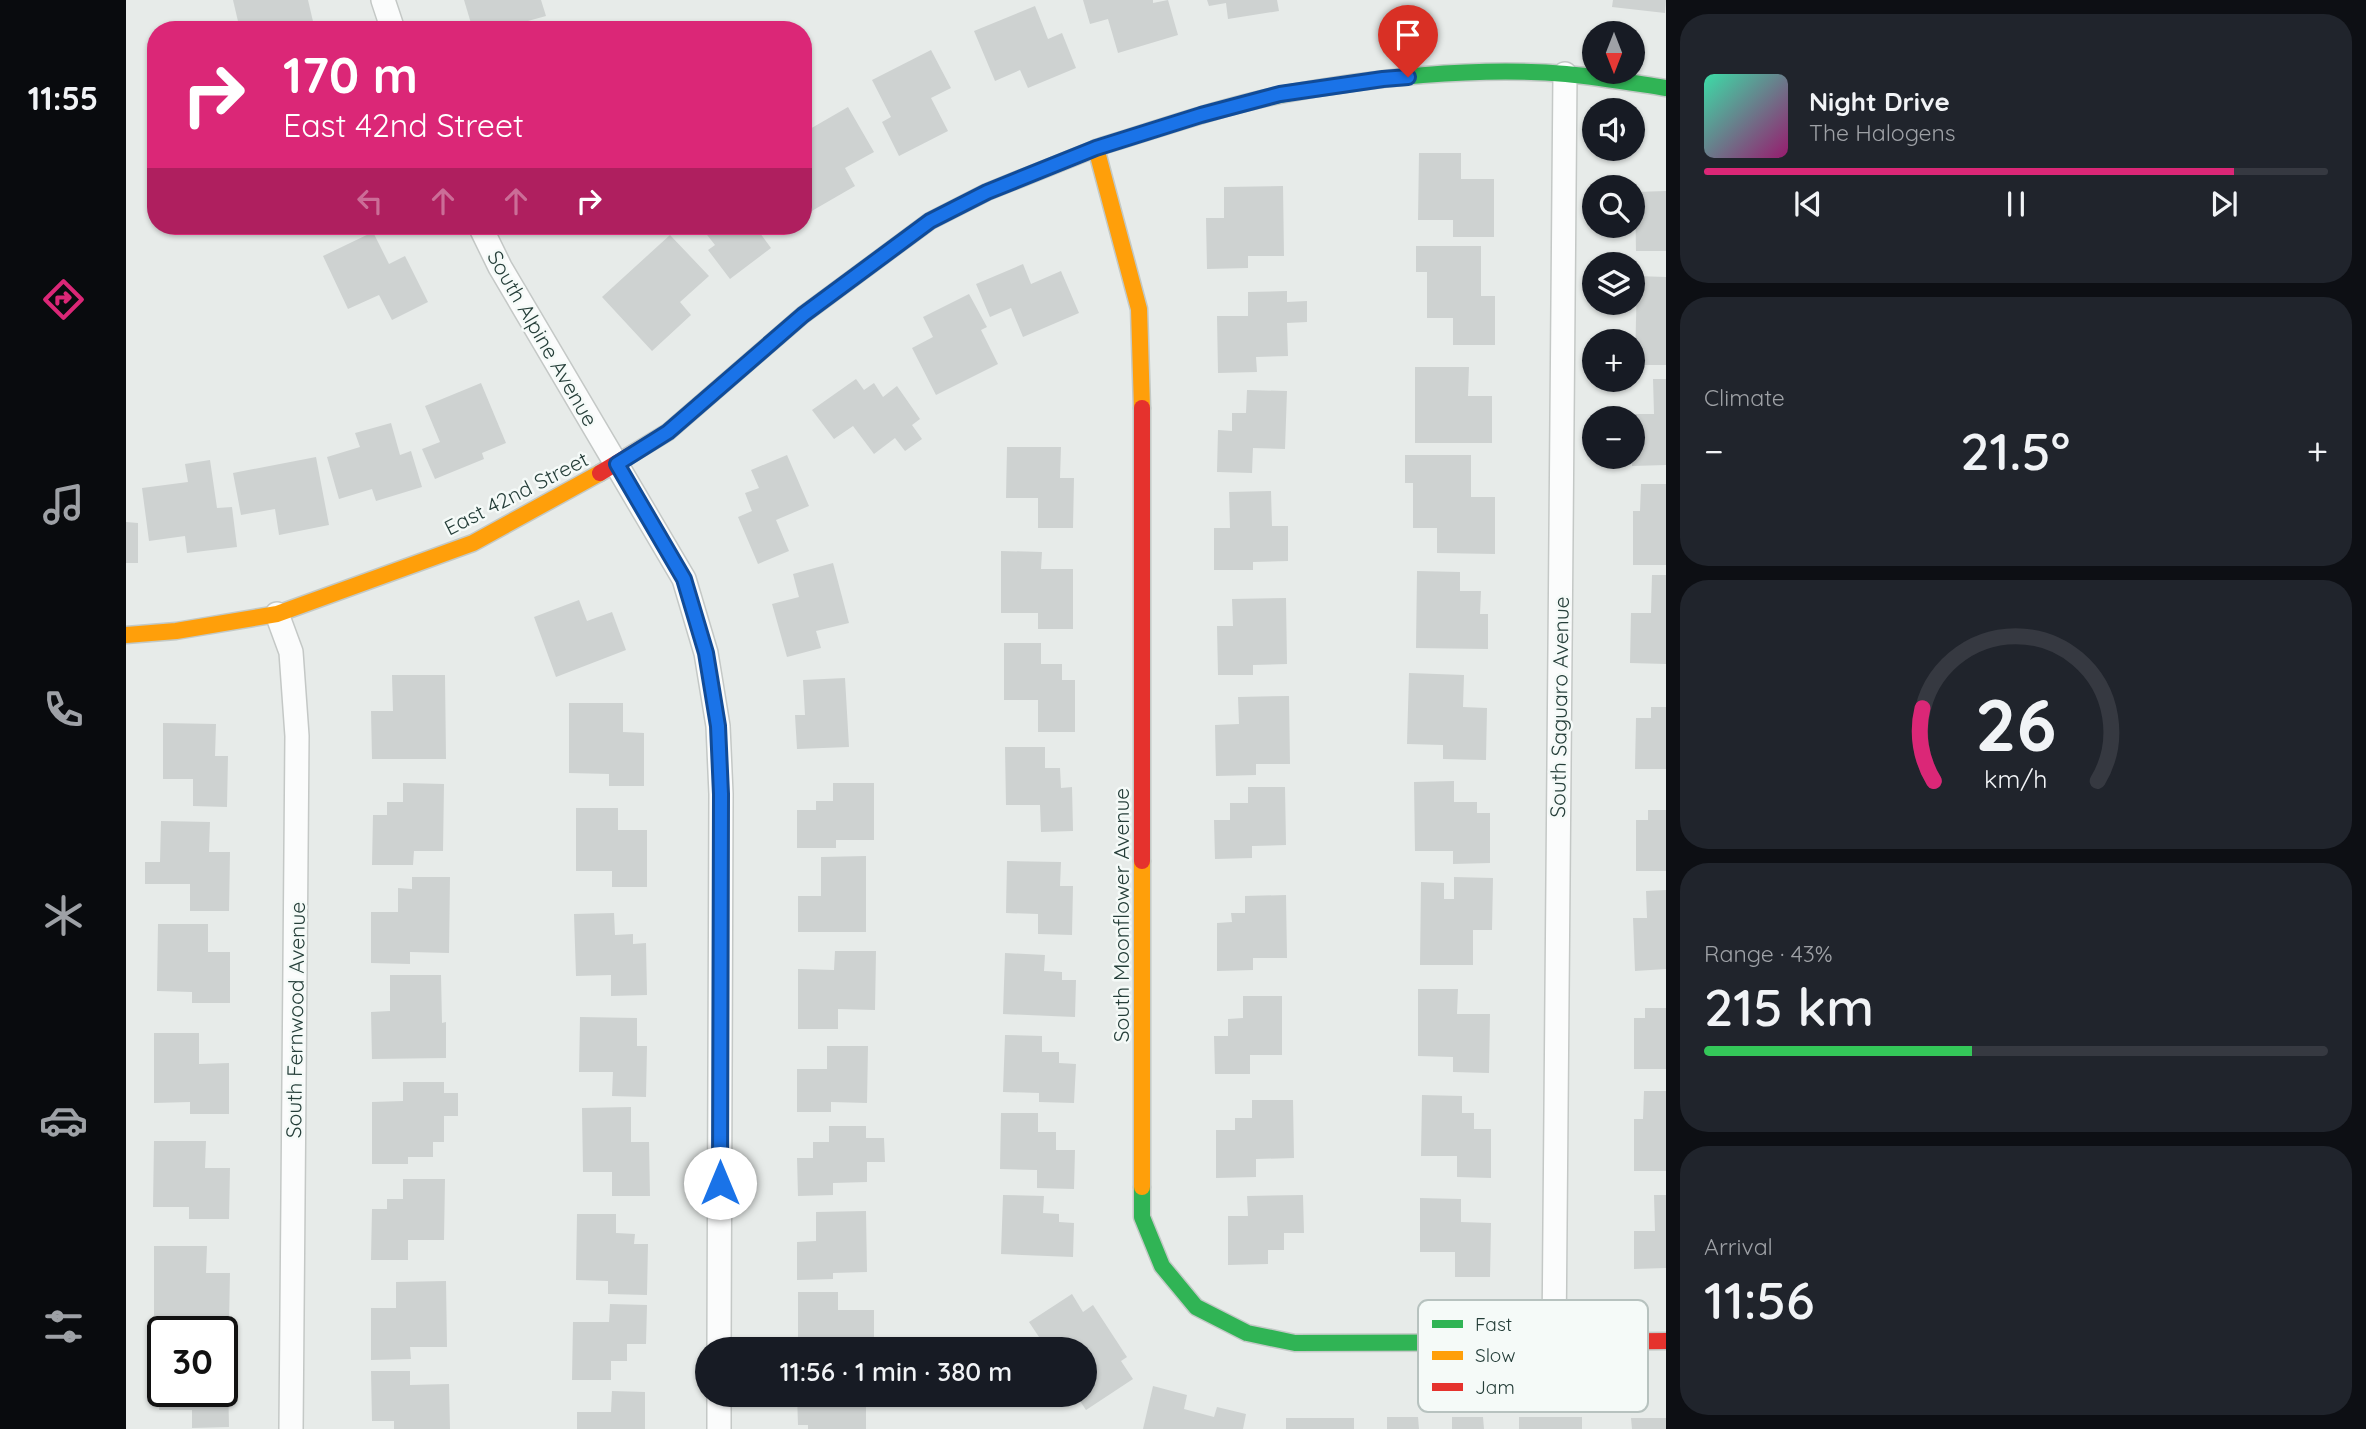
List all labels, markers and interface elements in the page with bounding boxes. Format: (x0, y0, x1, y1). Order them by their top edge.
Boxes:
pin (1378, 5, 1438, 77)
icon: arrive (1389, 16, 1427, 54)
north arrow (1582, 21, 1645, 84)
map controls (1582, 21, 1645, 469)
text: 170 m (283, 44, 418, 105)
icon: right (168, 49, 259, 140)
text: 11:55 (28, 78, 98, 118)
text: Night Drive (1809, 85, 1950, 118)
button: sound (1582, 98, 1645, 161)
text: East 42nd Street (283, 105, 524, 145)
text: The Halogens (1809, 118, 1956, 147)
button: search (1582, 175, 1645, 238)
icon: left (351, 182, 389, 220)
icon: ahead (424, 182, 462, 220)
icon: ahead (497, 182, 535, 220)
icon: right (570, 182, 608, 220)
icon: previous (1789, 185, 1827, 223)
icon: pause (1997, 185, 2035, 223)
icon: next (2205, 185, 2243, 223)
street label: South Alpine Avenue (482, 246, 604, 430)
button: layers (1582, 252, 1645, 315)
icon: directions (39, 275, 88, 324)
button: + (1582, 329, 1645, 392)
text: Climate (1704, 383, 1785, 412)
button: − (1582, 406, 1645, 469)
text: 21.5° (1960, 418, 2070, 483)
text: − (1704, 427, 1724, 475)
text: + (2307, 427, 2328, 475)
street label: East 42nd Street (440, 446, 592, 540)
icon: music (39, 480, 88, 529)
street label: South Saguaro Avenue (1544, 596, 1574, 818)
text: 26 (1975, 678, 2057, 769)
icon: phone (39, 685, 88, 734)
text: km/h (1984, 762, 2048, 793)
street label: South Moonflower Avenue (1108, 788, 1134, 1042)
icon: climate (39, 891, 88, 940)
street label: South Fernwood Avenue (280, 902, 310, 1138)
text: Range · 43% (1704, 939, 1833, 968)
text: 215 km (1704, 974, 1874, 1039)
icon: car (39, 1096, 88, 1145)
position arrow (683, 1146, 757, 1220)
text: Arrival (1704, 1232, 1773, 1261)
text: 11:56 (1704, 1267, 1814, 1332)
legend (1418, 1300, 1648, 1412)
icon: filters (39, 1302, 88, 1351)
text: Fast (1475, 1312, 1512, 1336)
speed limit sign: 30 (147, 1316, 238, 1407)
text: Slow (1475, 1343, 1516, 1367)
text: 11:56 · 1 min · 380 m (780, 1355, 1012, 1388)
text: Jam (1475, 1375, 1515, 1399)

